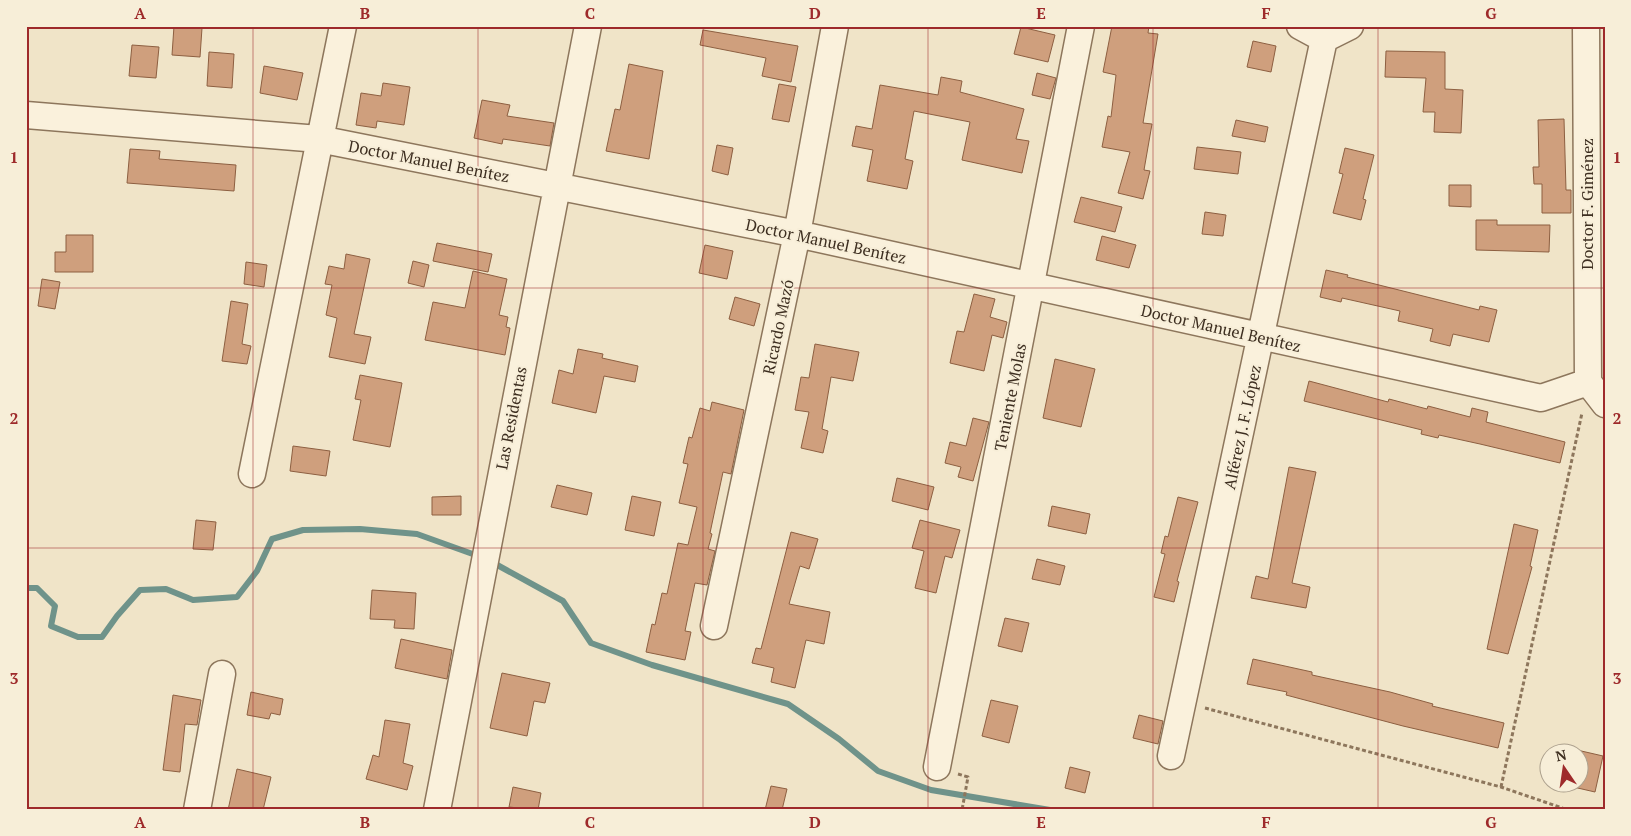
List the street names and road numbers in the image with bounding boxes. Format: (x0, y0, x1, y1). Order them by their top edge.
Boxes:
street label: Doctor Manuel Benítez (347, 135, 511, 187)
street label: Doctor F. Giménez (1576, 138, 1598, 270)
street label: Doctor Manuel Benítez (744, 213, 908, 269)
street label: Ricardo Mazó (757, 277, 799, 377)
street label: Doctor Manuel Benítez (1139, 299, 1303, 357)
street label: Teniente Molas (989, 341, 1031, 453)
street label: Alférez J. F. López (1218, 363, 1266, 491)
street label: Las Residentas (490, 364, 532, 472)

